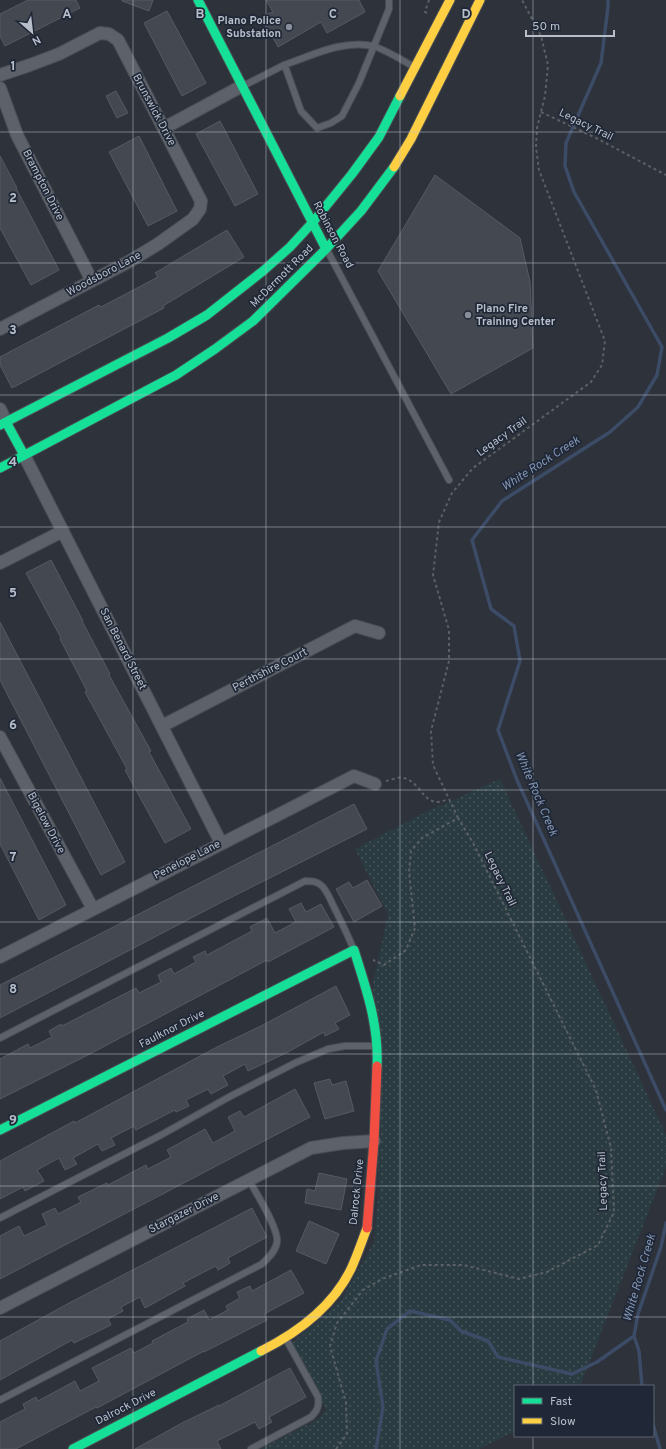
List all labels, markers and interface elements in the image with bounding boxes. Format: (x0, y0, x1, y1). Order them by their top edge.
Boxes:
text: A (62, 7, 72, 23)
text: B (196, 7, 205, 23)
text: C (329, 7, 337, 23)
text: D (461, 7, 471, 23)
north arrow (12, 12, 52, 52)
scale bar (526, 12, 614, 38)
place label: Plano Police Substation (218, 14, 281, 41)
text: 50 m (532, 19, 560, 35)
marker: Plano Police Substation (284, 22, 294, 32)
text: N (29, 32, 43, 48)
text: 1 (10, 59, 16, 75)
street label: Brunswick Drive (129, 72, 179, 148)
street label: Legacy Trail (556, 106, 616, 144)
street label: Brampton Drive (19, 147, 67, 223)
text: 2 (9, 191, 17, 207)
street label: Robinson Road (310, 199, 356, 271)
street label: McDermott Road (247, 241, 317, 311)
street label: Woodsboro Lane (64, 248, 144, 300)
place label: Plano Fire Training Center (476, 302, 556, 329)
marker: Plano Fire Training Center (463, 310, 473, 320)
text: 3 (9, 323, 17, 339)
street label: Legacy Trail (474, 414, 530, 460)
water label: White Rock Creek (499, 432, 584, 495)
text: 4 (9, 455, 17, 471)
text: 5 (9, 586, 17, 602)
street label: San Benard Street (96, 606, 150, 692)
street label: Perthshire Court (230, 645, 310, 695)
text: 6 (9, 718, 17, 734)
water label: White Rock Creek (511, 749, 561, 840)
street label: Bigelow Drive (24, 790, 68, 856)
street label: Penelope Lane (151, 837, 223, 883)
street label: Legacy Trail (481, 849, 519, 909)
text: 7 (10, 850, 17, 866)
text: 8 (9, 982, 17, 998)
street label: Faulknor Drive (137, 1007, 207, 1051)
text: 9 (9, 1113, 17, 1129)
street label: Legacy Trail (595, 1151, 611, 1211)
street label: Dalrock Drive (347, 1158, 367, 1226)
street label: Stargazer Drive (147, 1189, 222, 1237)
water label: White Rock Creek (620, 1231, 660, 1324)
legend (514, 1385, 654, 1437)
street label: Dalrock Drive (93, 1386, 159, 1428)
text: Fast (550, 1394, 572, 1410)
text: Slow (550, 1414, 576, 1430)

